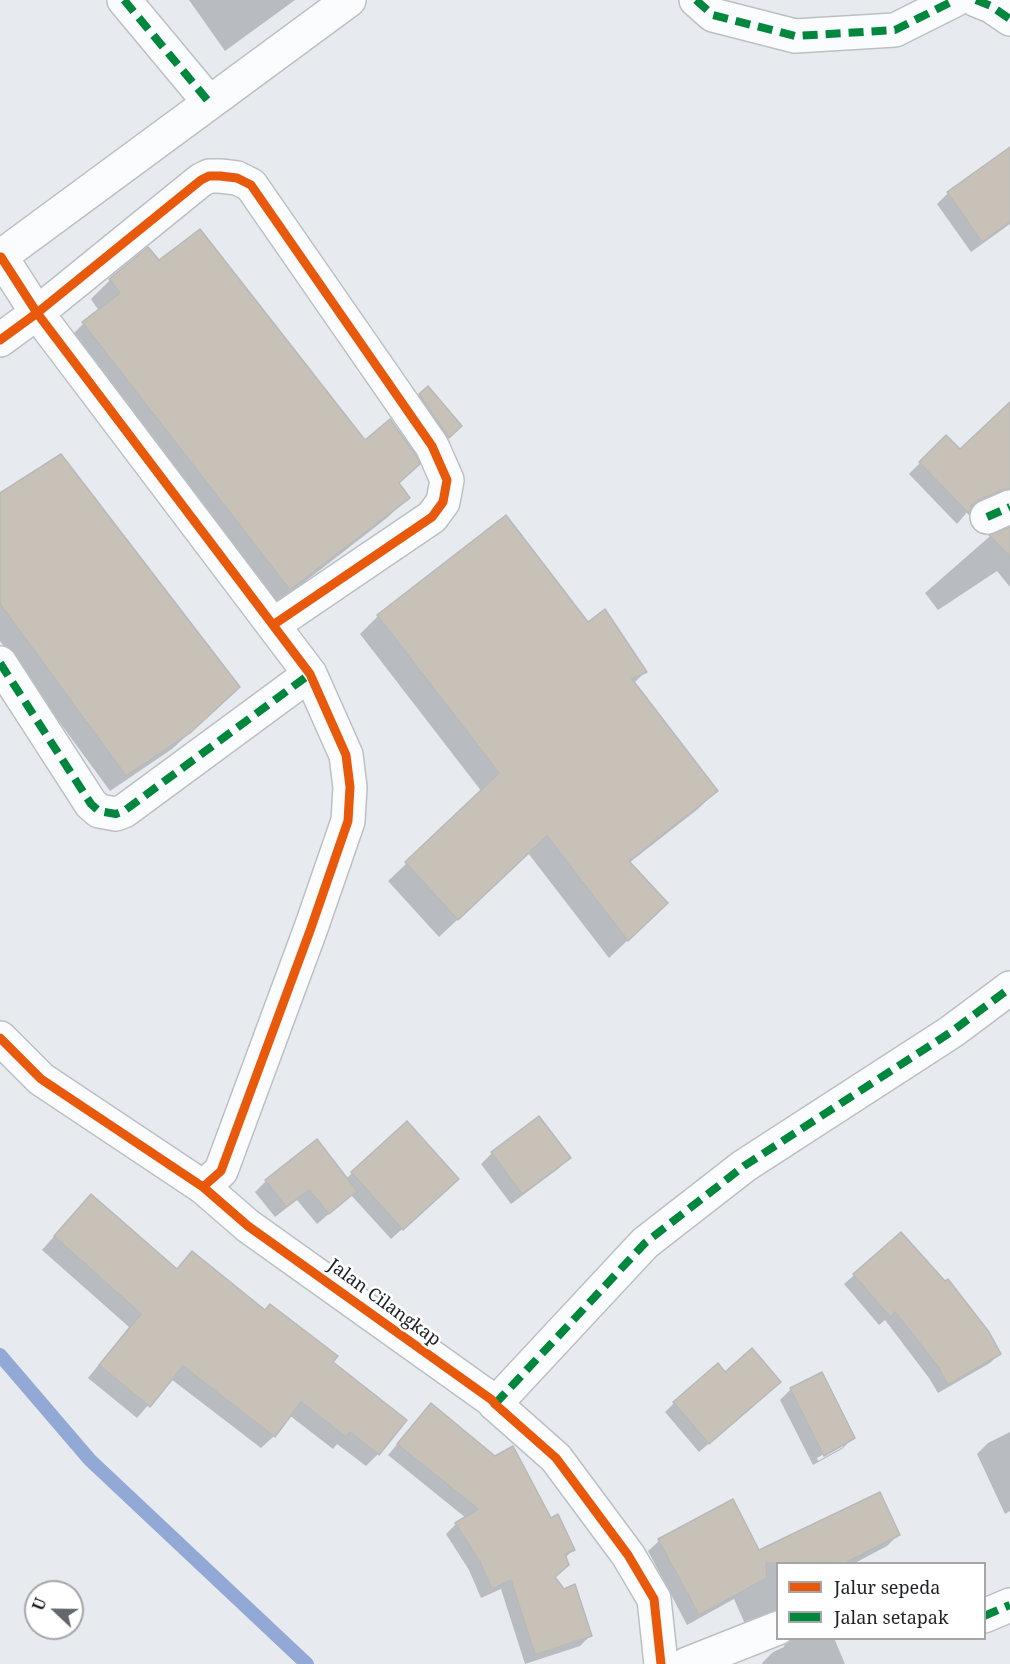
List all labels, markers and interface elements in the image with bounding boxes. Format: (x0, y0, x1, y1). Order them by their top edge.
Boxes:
street label: Jalan Cilangkap (323, 1255, 445, 1351)
legend (776, 1562, 986, 1640)
text: Jalur sepeda (834, 1575, 940, 1599)
north arrow (24, 1580, 84, 1640)
text: U (27, 1594, 52, 1614)
text: Jalan setapak (834, 1605, 949, 1629)

